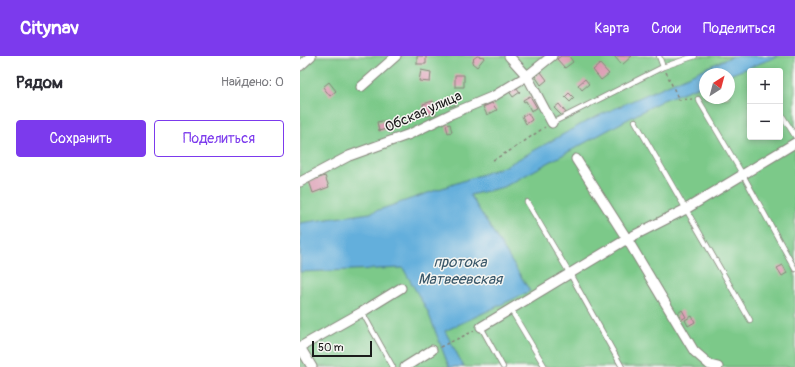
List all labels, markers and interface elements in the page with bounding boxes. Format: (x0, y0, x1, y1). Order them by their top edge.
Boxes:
text: Citynav (20, 16, 79, 40)
text: Карта (595, 20, 629, 37)
text: Слои (651, 20, 681, 37)
text: Поделиться (703, 20, 775, 37)
north arrow (699, 68, 735, 104)
map controls (747, 68, 783, 140)
button: + (747, 68, 783, 104)
text: Рядом (16, 72, 63, 93)
text: Найдено: 0 (221, 74, 284, 90)
street label: Обская улица (382, 87, 464, 136)
button: − (747, 104, 783, 140)
button: Сохранить (16, 120, 146, 157)
button: Поделиться (154, 120, 284, 157)
water label: протока Матвеевская (418, 253, 504, 289)
scale bar (312, 339, 372, 358)
text: 50 m (318, 341, 344, 354)

